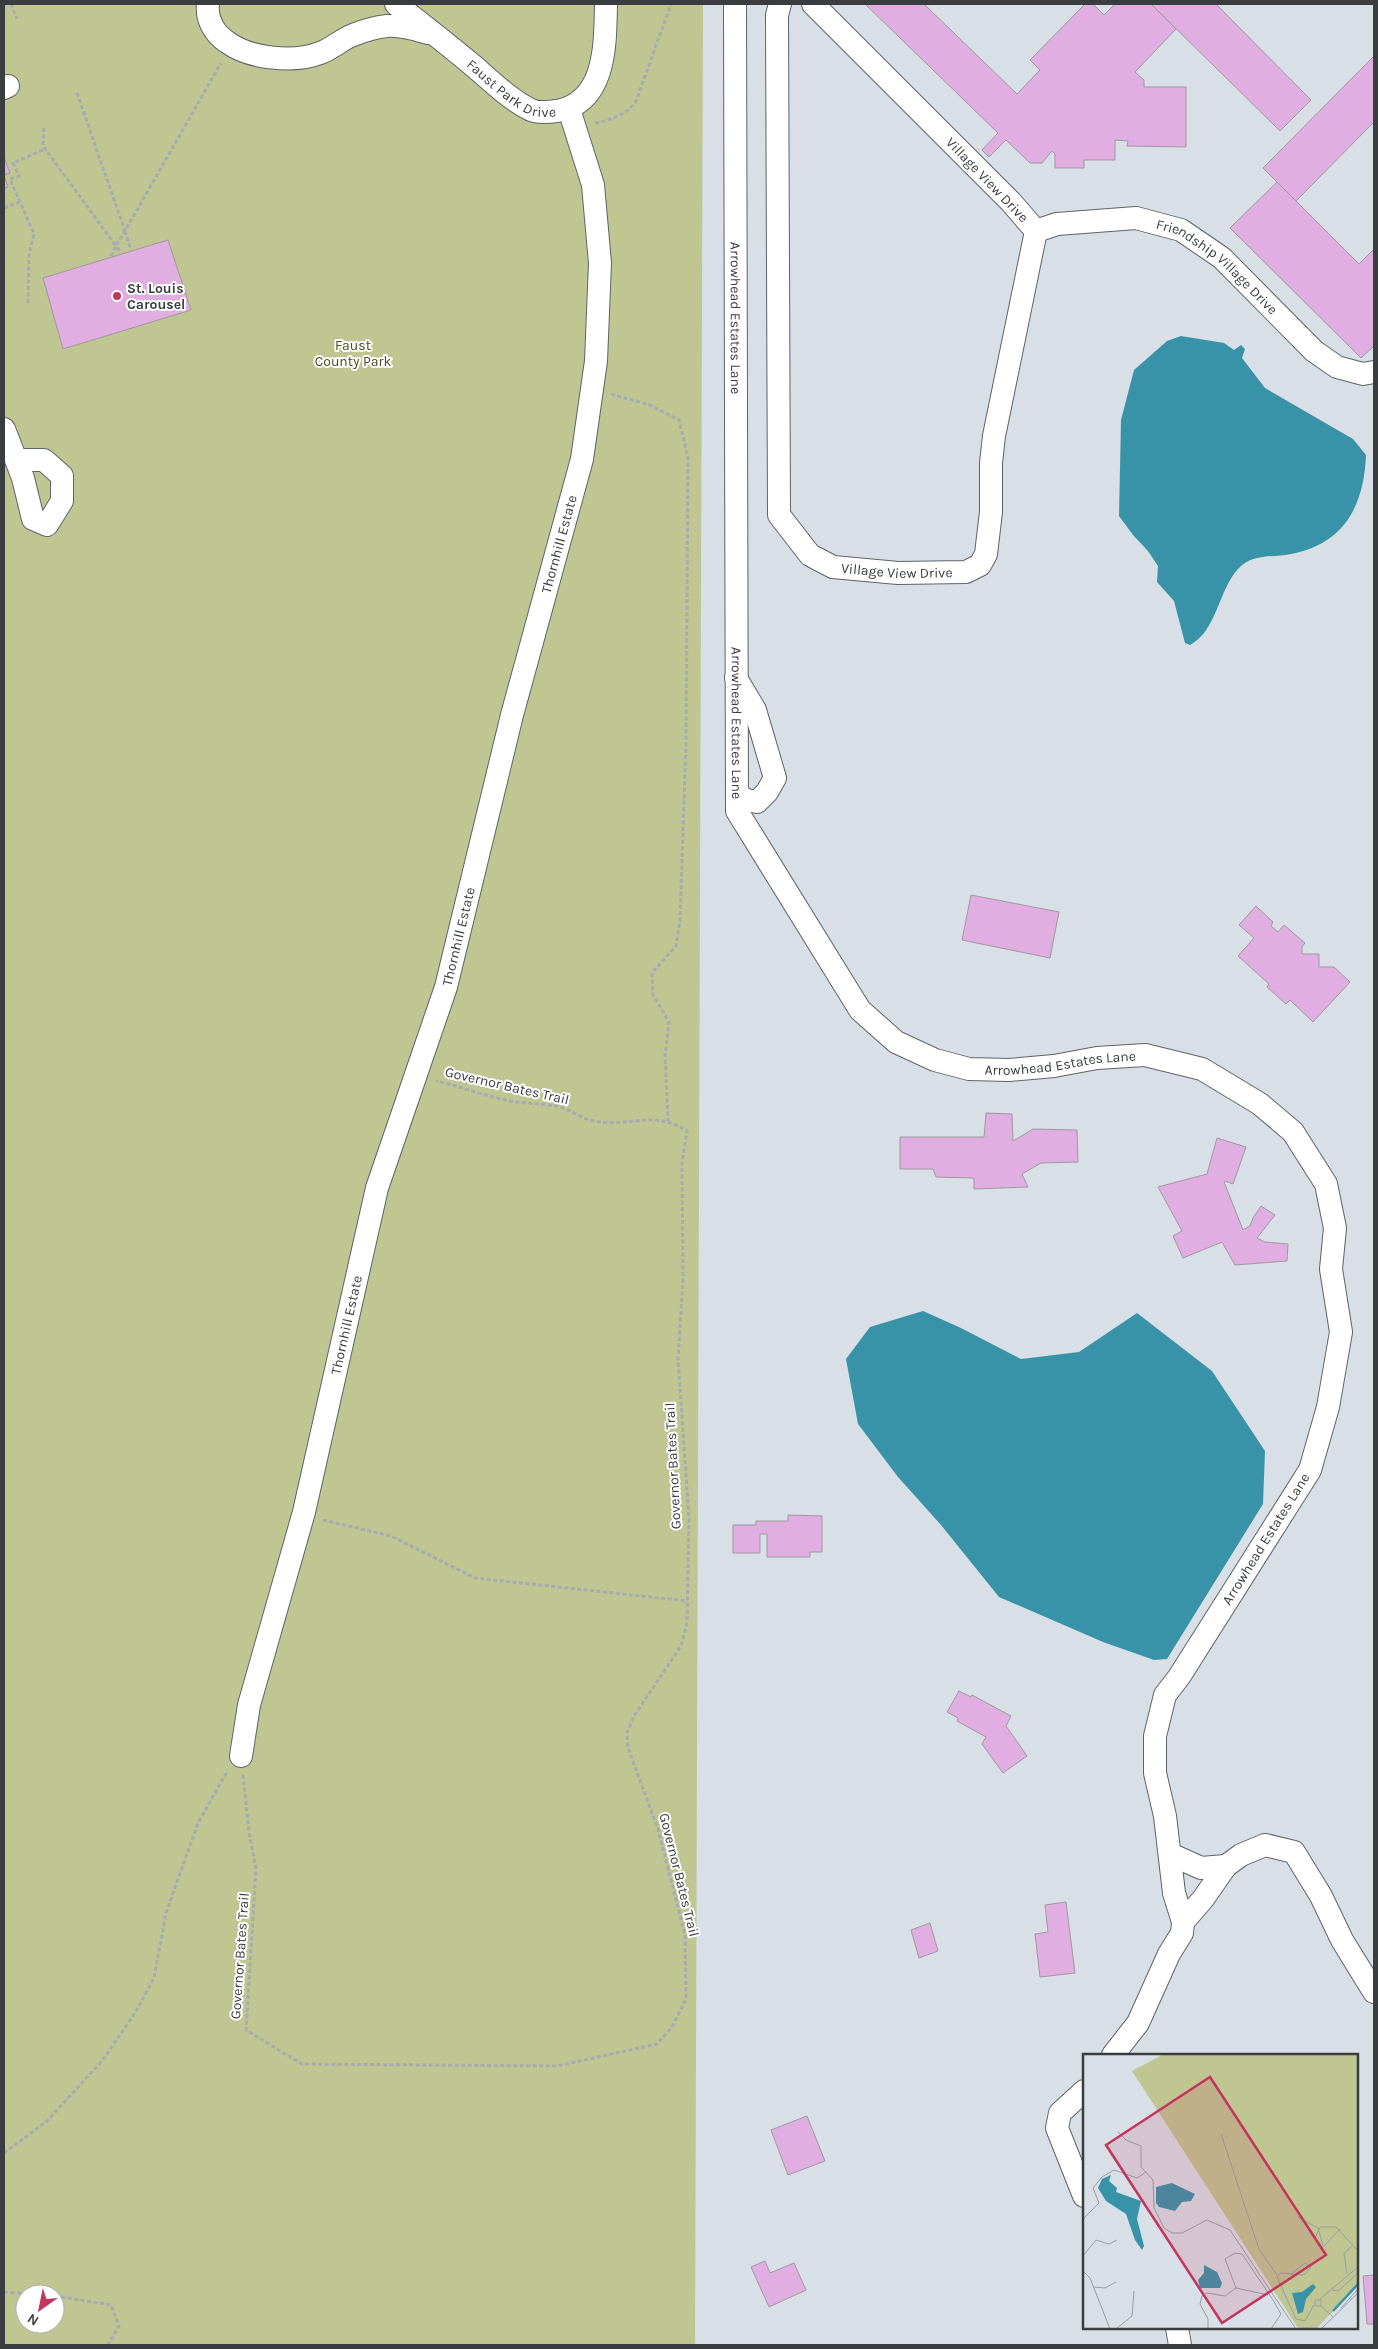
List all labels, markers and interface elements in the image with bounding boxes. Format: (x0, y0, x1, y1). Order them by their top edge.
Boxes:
street label: Faust Park Drive (463, 56, 557, 121)
street label: Village View Drive (942, 134, 1032, 226)
street label: Friendship Village Drive (1154, 215, 1281, 318)
street label: Arrowhead Estates Lane (727, 242, 744, 394)
place label: St. Louis Carousel (127, 280, 185, 313)
marker: St. Louis Carousel (111, 290, 123, 302)
park label: Faust County Park (315, 337, 391, 370)
street label: Thornhill Estate (537, 493, 580, 595)
street label: Village View Drive (840, 559, 953, 582)
street label: Arrowhead Estates Lane (728, 647, 745, 799)
street label: Thornhill Estate (438, 885, 478, 988)
street label: Arrowhead Estates Lane (984, 1047, 1136, 1079)
street label: Governor Bates Trail (443, 1063, 571, 1109)
street label: Thornhill Estate (327, 1274, 366, 1376)
street label: Governor Bates Trail (661, 1402, 685, 1530)
street label: Arrowhead Estates Lane (1218, 1470, 1314, 1608)
street label: Governor Bates Trail (655, 1811, 703, 1939)
street label: Governor Bates Trail (227, 1892, 253, 2020)
inset map (1083, 2054, 1358, 2329)
north arrow (15, 2284, 65, 2334)
text: N (24, 2310, 42, 2329)

